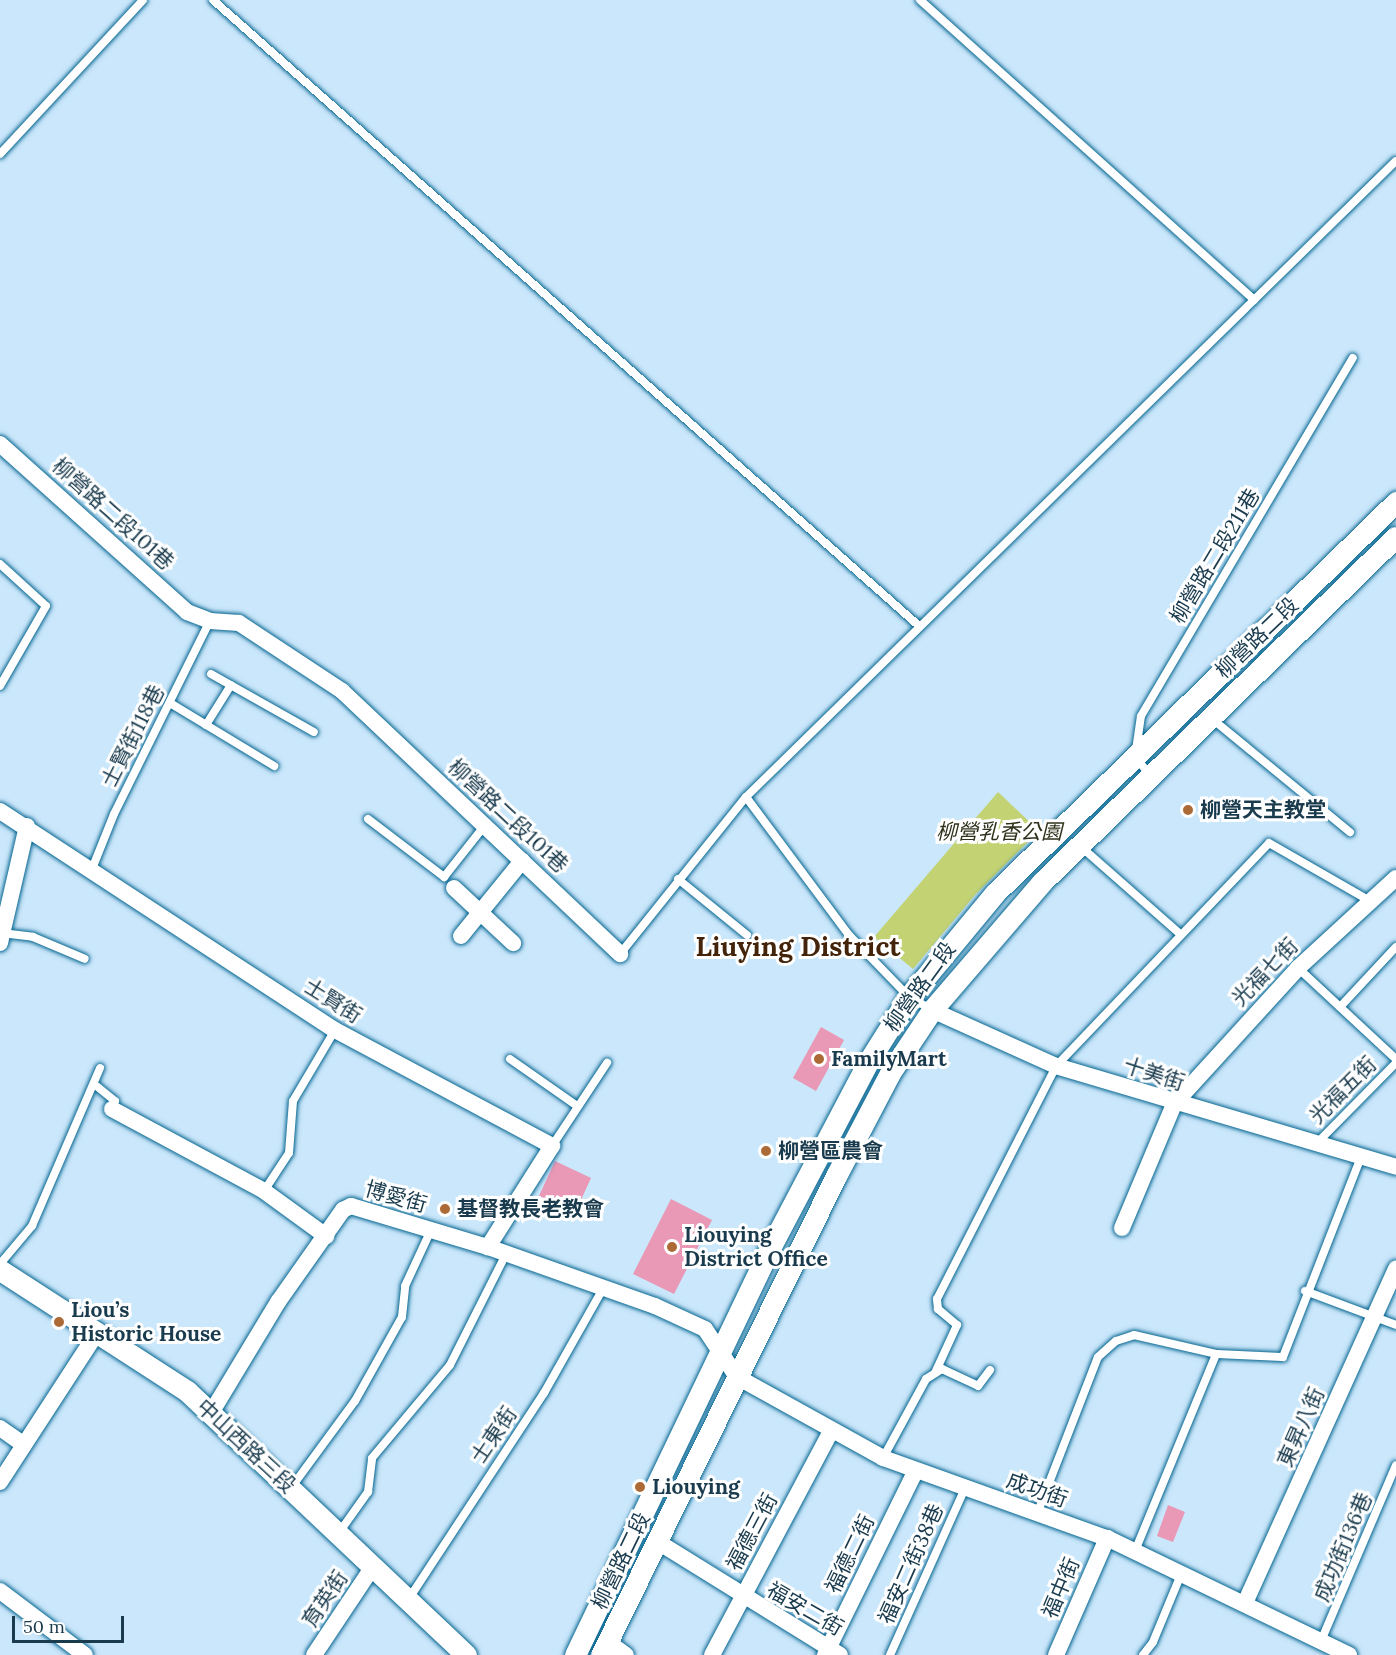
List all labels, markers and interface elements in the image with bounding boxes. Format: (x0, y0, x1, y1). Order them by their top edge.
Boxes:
street label: 柳營路二段101巷 (47, 453, 179, 575)
street label: 柳營路二段211巷 (1165, 484, 1265, 628)
street label: 柳營路二段 (1210, 592, 1304, 684)
street label: 士賢街118巷 (97, 681, 169, 791)
street label: 柳營路二段101巷 (443, 754, 573, 878)
place label: 柳營天主教堂 (1200, 797, 1326, 823)
marker: 柳營天主教堂 (1181, 803, 1195, 817)
park label: 柳營乳香公園 (936, 819, 1062, 845)
district label: Liuying District (695, 931, 901, 963)
street label: 光福七街 (1227, 933, 1303, 1011)
street label: 柳營路二段 (879, 937, 961, 1037)
street label: 士賢街 (300, 974, 366, 1028)
place label: FamilyMart (831, 1046, 947, 1072)
street label: 光福五街 (1304, 1051, 1382, 1129)
marker: FamilyMart (812, 1052, 826, 1066)
street label: 十美街 (1120, 1052, 1188, 1096)
place label: 柳營區農會 (778, 1138, 883, 1164)
marker: 柳營區農會 (759, 1144, 773, 1158)
street label: 博愛街 (362, 1176, 430, 1218)
place label: 基督教長老教會 (457, 1196, 604, 1222)
marker: 基督教長老教會 (438, 1202, 452, 1216)
place label: Liouying District Office (684, 1222, 828, 1272)
marker: Liouying District Office (665, 1240, 679, 1254)
place label: Liou’s Historic House (71, 1297, 221, 1347)
marker: Liou’s Historic House (52, 1315, 66, 1329)
street label: 東昇八街 (1272, 1384, 1330, 1470)
street label: 中山西路三段 (191, 1394, 301, 1498)
street label: 士東街 (466, 1402, 522, 1468)
street label: 成功街 (1003, 1467, 1071, 1513)
place label: Liouying (652, 1474, 740, 1500)
marker: Liouying (633, 1480, 647, 1494)
street label: 福德三街 (721, 1489, 783, 1575)
street label: 成功街136巷 (1309, 1489, 1377, 1605)
street label: 福安二街38巷 (873, 1500, 949, 1628)
street label: 柳營路二段 (587, 1508, 655, 1614)
street label: 福德二街 (820, 1511, 880, 1597)
street label: 福中街 (1037, 1554, 1085, 1622)
street label: 育英街 (297, 1566, 353, 1632)
street label: 福安二街 (762, 1577, 848, 1641)
scale bar (15, 1604, 128, 1642)
text: 50 m (23, 1615, 65, 1638)

